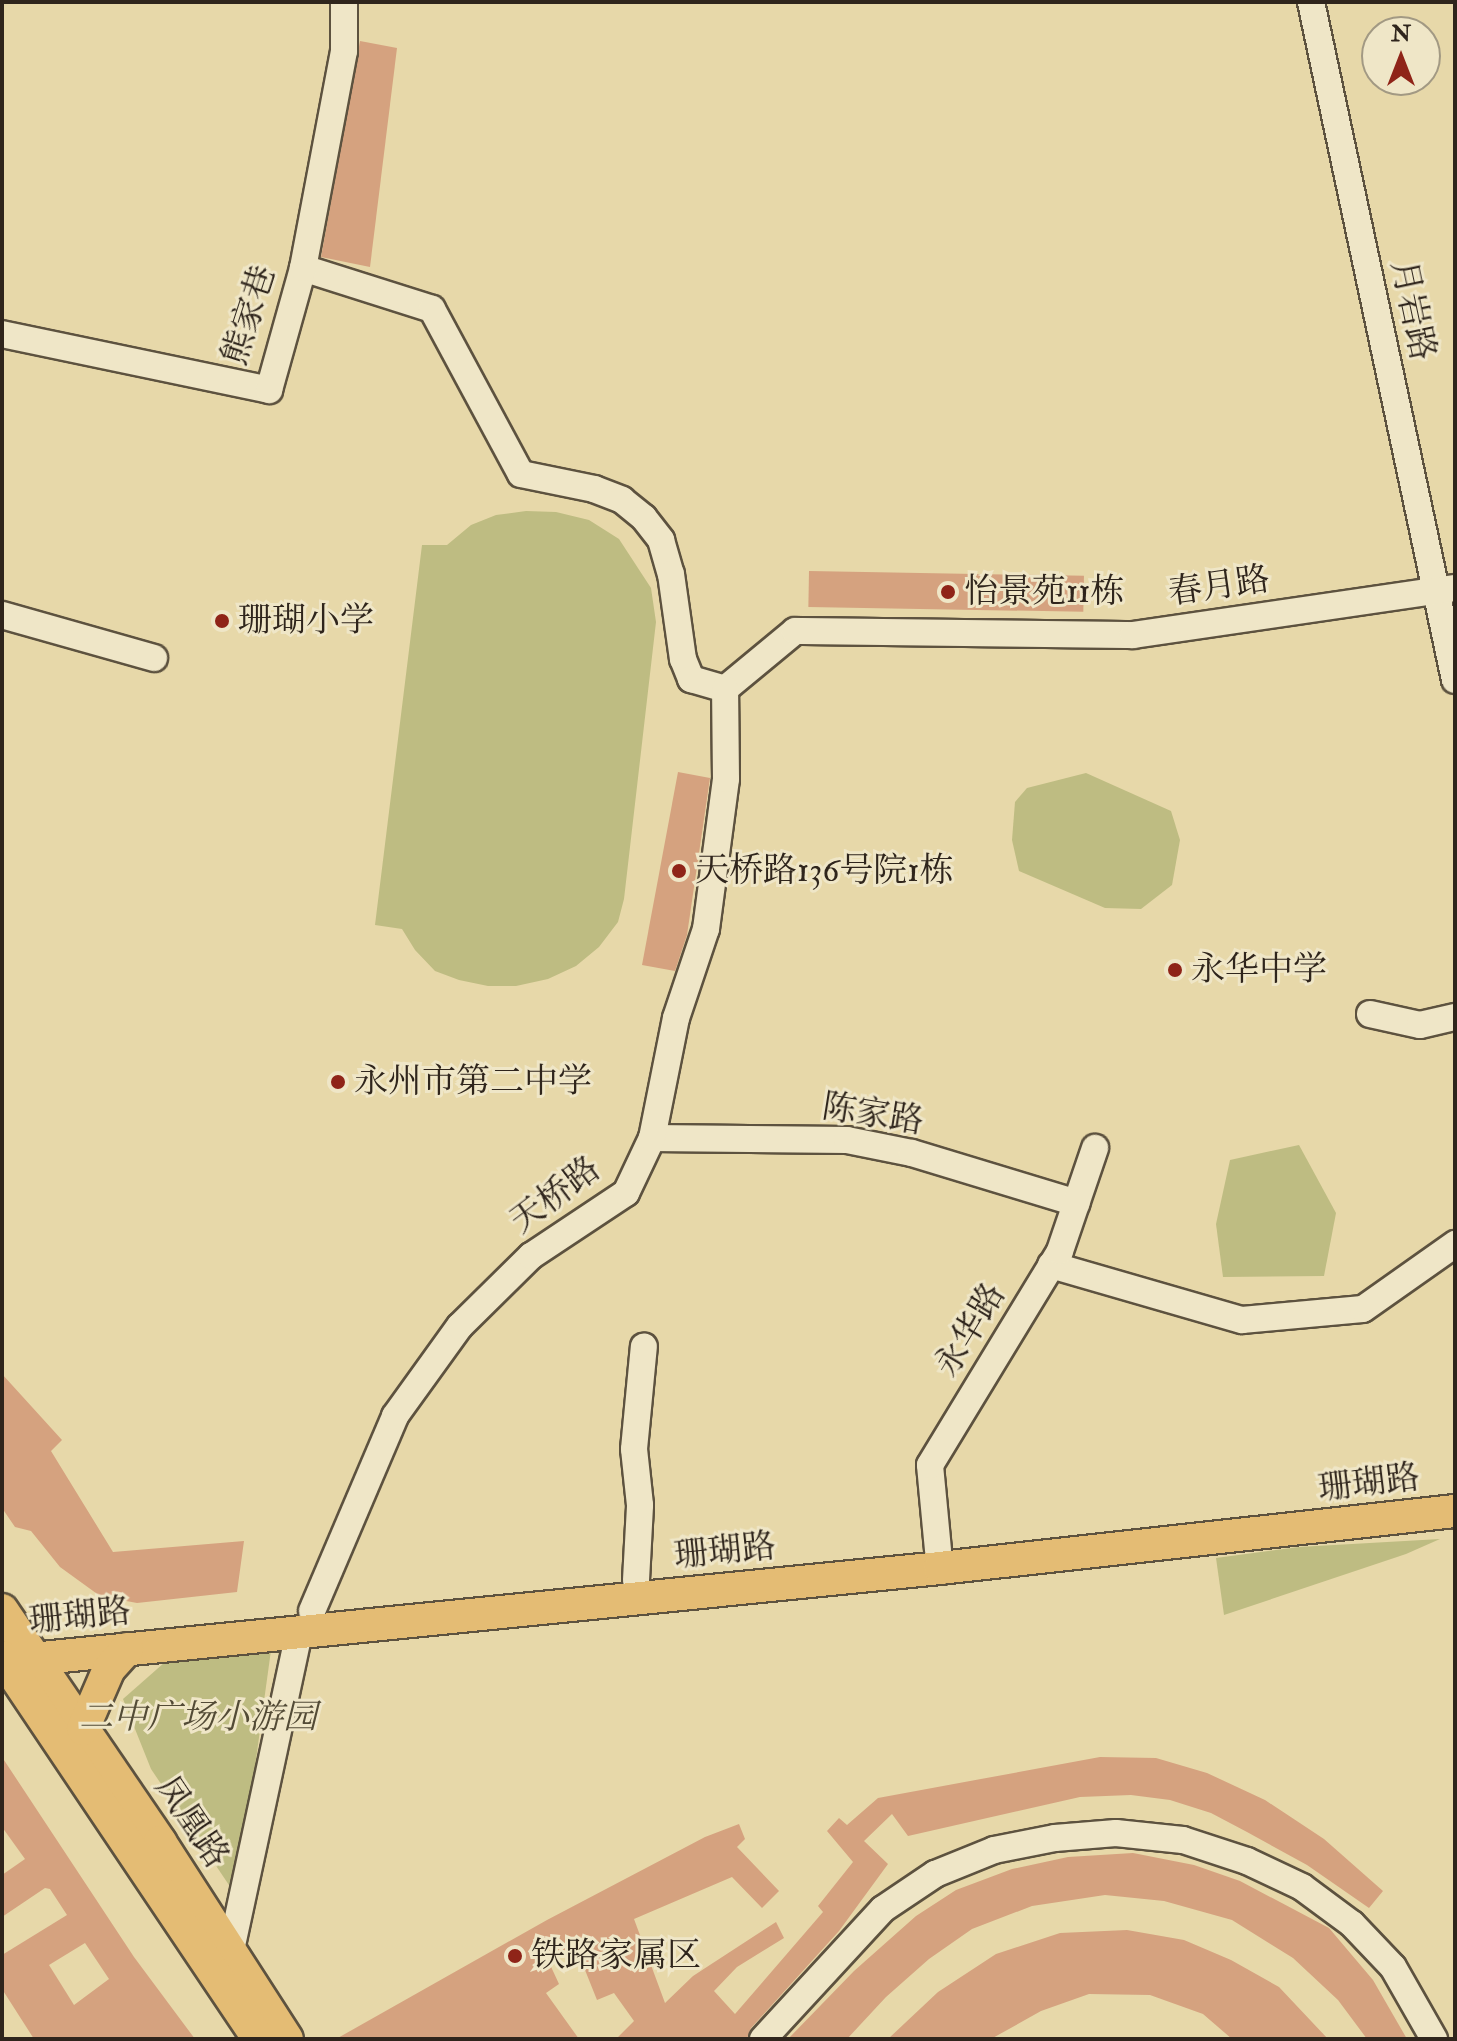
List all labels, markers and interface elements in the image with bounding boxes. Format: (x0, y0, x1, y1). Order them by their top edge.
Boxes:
north arrow (1361, 16, 1441, 96)
text: N (1391, 20, 1411, 48)
street label: 月岩路 (1382, 256, 1444, 364)
street label: 熊家巷 (214, 260, 284, 370)
street label: 春月路 (1166, 559, 1272, 613)
place label: 怡景苑11栋 (964, 572, 1124, 612)
marker: 怡景苑11栋 (939, 583, 957, 601)
place label: 珊瑚小学 (238, 601, 374, 641)
marker: 珊瑚小学 (213, 612, 231, 630)
place label: 天桥路136号院1栋 (695, 851, 953, 891)
marker: 天桥路136号院1栋 (670, 862, 688, 880)
place label: 永华中学 (1191, 950, 1327, 990)
marker: 永华中学 (1166, 961, 1184, 979)
place label: 永州市第二中学 (354, 1062, 592, 1102)
marker: 永州市第二中学 (329, 1073, 347, 1091)
street label: 陈家路 (819, 1086, 927, 1142)
street label: 天桥路 (502, 1148, 608, 1242)
street label: 永华路 (926, 1276, 1014, 1384)
street label: 珊瑚路 (1316, 1457, 1422, 1509)
street label: 珊瑚路 (672, 1525, 778, 1577)
street label: 珊瑚路 (27, 1590, 133, 1642)
park label: 二中广场小游园 (79, 1698, 317, 1738)
street label: 凤凰路 (147, 1768, 237, 1876)
place label: 铁路家属区 (531, 1936, 701, 1976)
marker: 铁路家属区 (506, 1947, 524, 1965)

